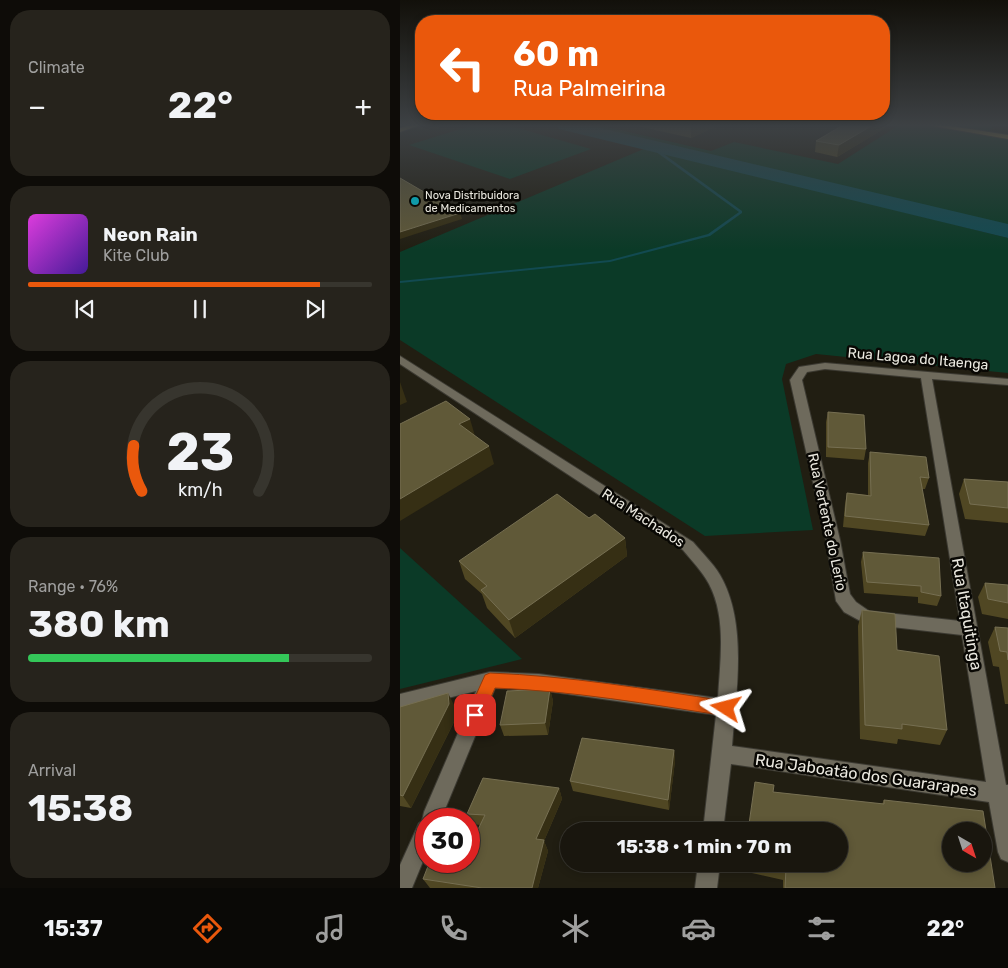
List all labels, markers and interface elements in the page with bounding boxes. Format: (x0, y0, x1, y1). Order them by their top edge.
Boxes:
text: 60 m (513, 33, 599, 75)
icon: left (430, 35, 495, 100)
text: Climate (28, 58, 85, 77)
text: Rua Palmeirina (513, 75, 666, 102)
text: 22° (168, 82, 233, 128)
text: − (28, 90, 46, 123)
text: + (355, 90, 372, 123)
place label: Nova Distribuidora de Medicamentos (425, 189, 519, 215)
marker: Nova Distribuidora de Medicamentos (409, 195, 421, 207)
text: Neon Rain (103, 223, 198, 246)
text: Kite Club (103, 246, 169, 265)
icon: previous (71, 295, 99, 323)
icon: pause (186, 295, 214, 323)
icon: next (301, 295, 329, 323)
street label: Rua Lagoa do Itaenga (847, 344, 989, 374)
text: 23 (166, 421, 234, 483)
street label: Rua Vertente do Lerio (804, 451, 850, 593)
text: km/h (178, 479, 222, 500)
street label: Rua Machados (598, 485, 688, 551)
street label: Rua Itaquitinga (948, 556, 986, 672)
text: Range · 76% (28, 577, 118, 596)
text: 380 km (28, 601, 170, 647)
position arrow (699, 681, 751, 733)
pin (454, 694, 496, 736)
icon: arrive (461, 701, 489, 729)
street label: Rua Jaboatão dos Guararapes (754, 750, 978, 800)
text: Arrival (28, 761, 76, 780)
text: 15:38 (28, 785, 133, 831)
speed limit sign: 30 (415, 808, 480, 873)
north arrow (942, 822, 992, 872)
map controls (942, 822, 992, 872)
text: 15:38 · 1 min · 70 m (616, 835, 792, 858)
icon: directions (190, 911, 225, 946)
icon: music (313, 911, 348, 946)
icon: phone (436, 911, 471, 946)
icon: climate (558, 911, 593, 946)
icon: car (681, 911, 716, 946)
icon: filters (804, 911, 839, 946)
text: 15:37 (44, 915, 103, 942)
text: 22° (926, 915, 964, 942)

